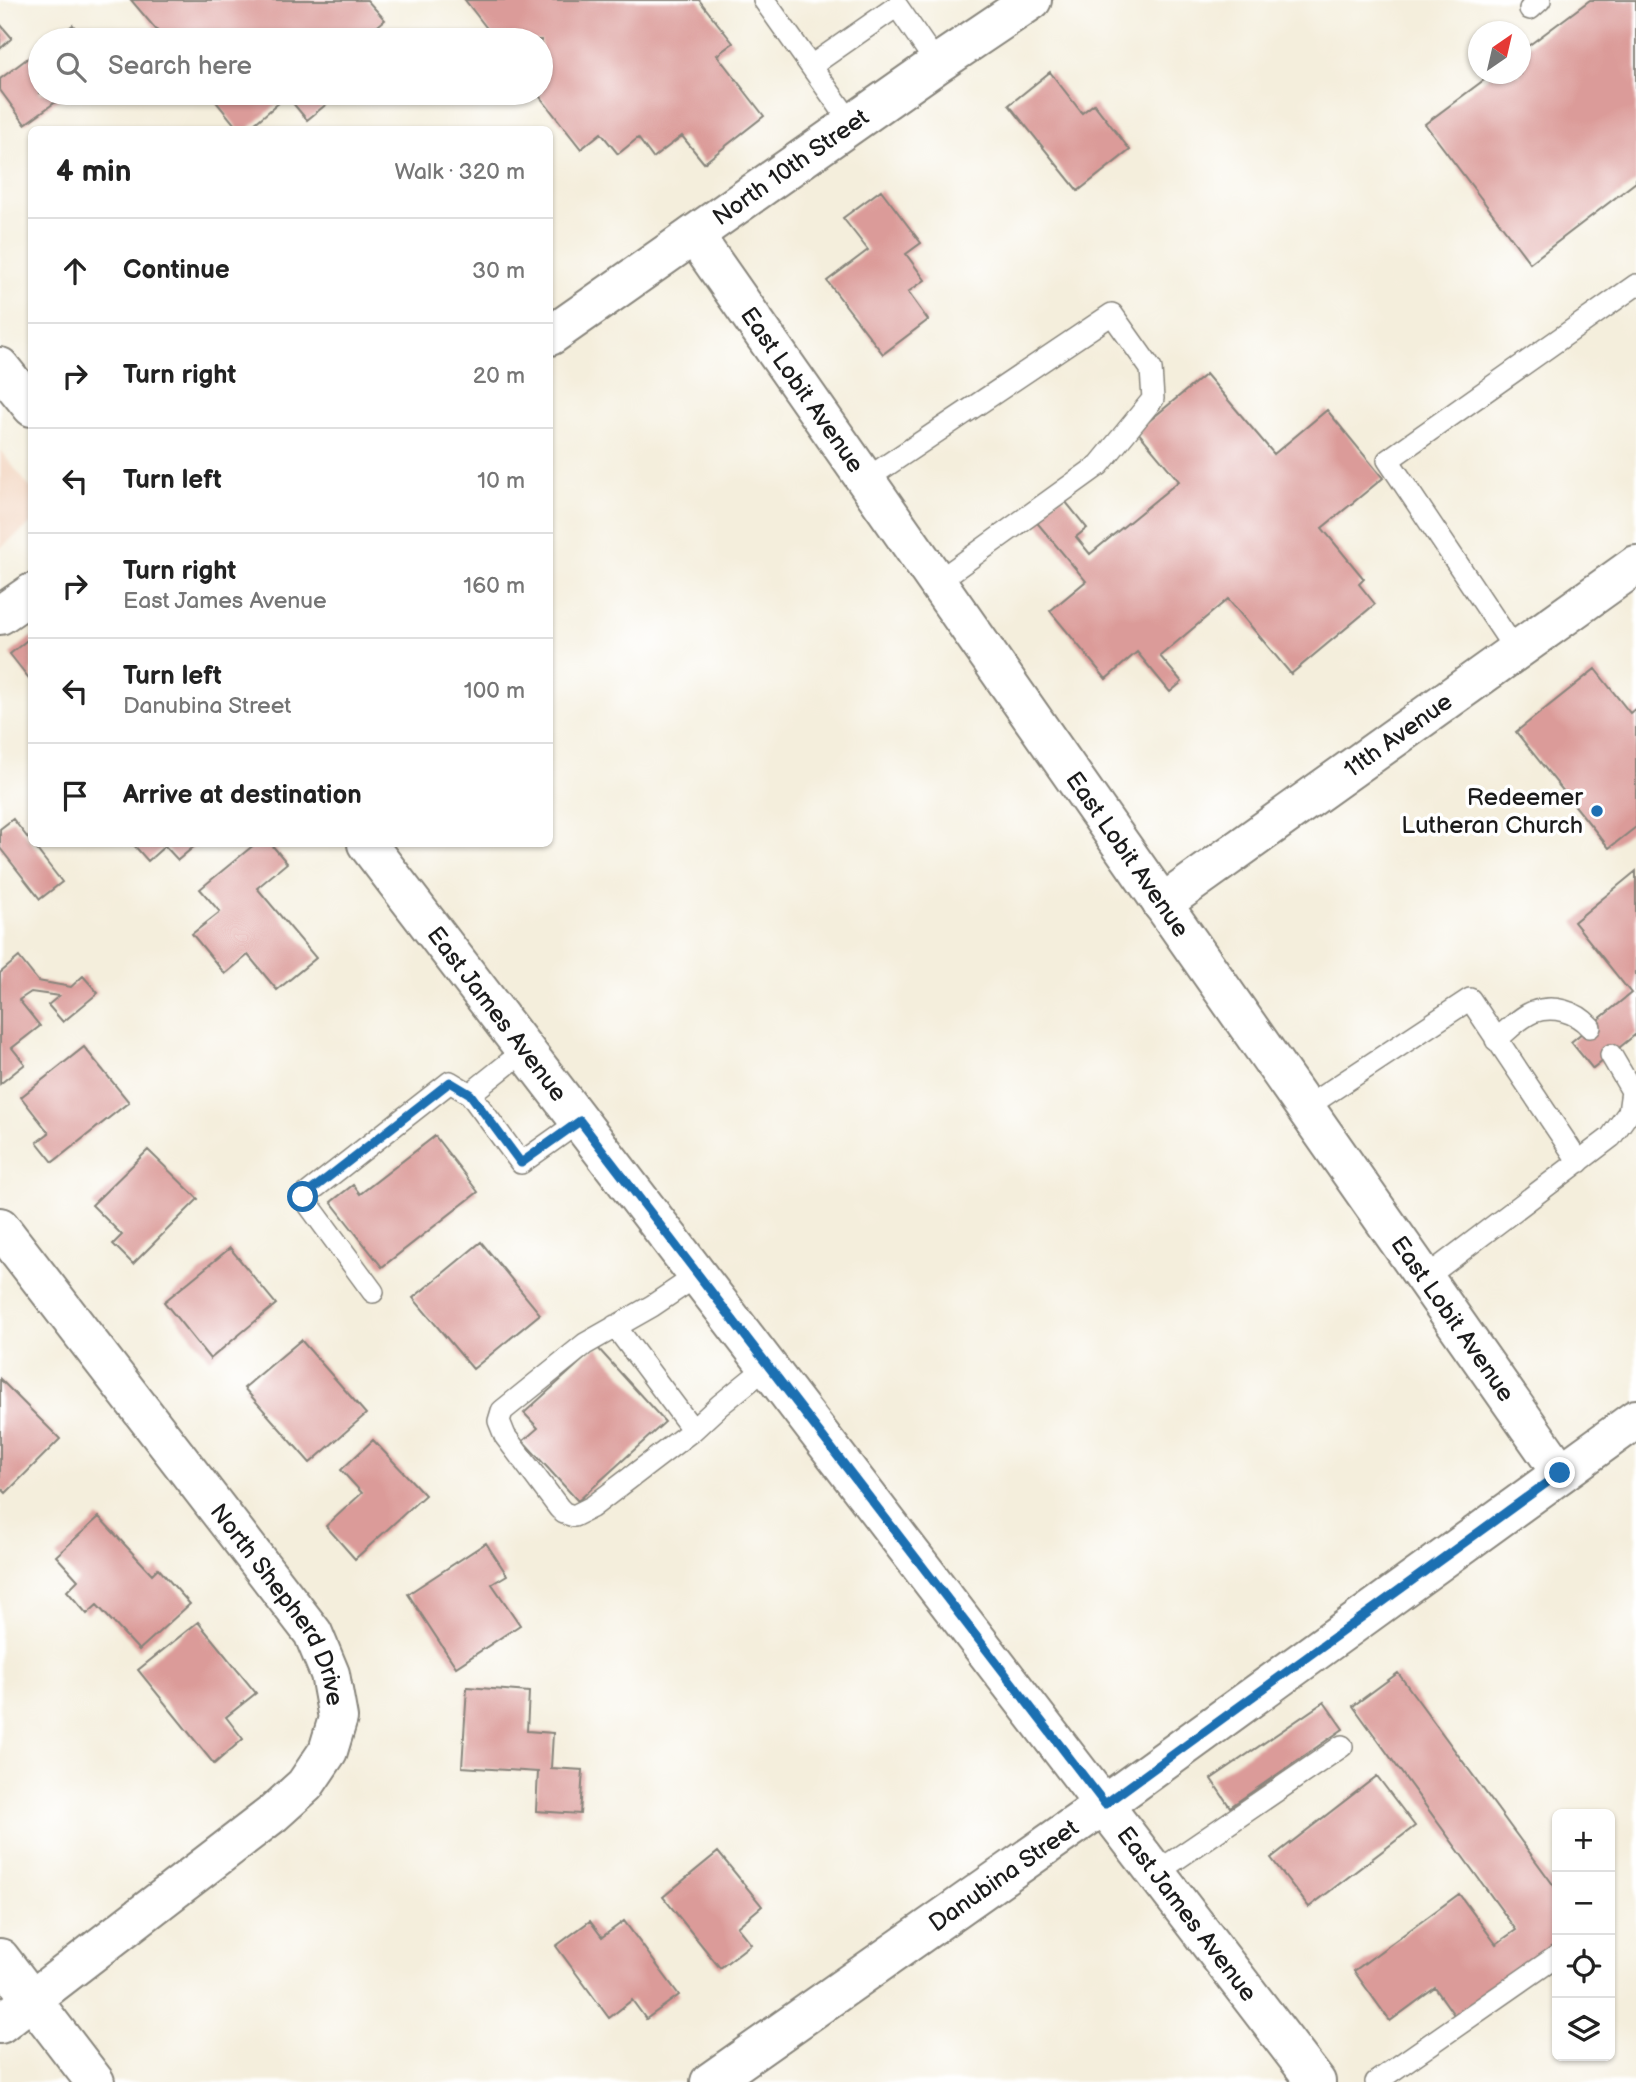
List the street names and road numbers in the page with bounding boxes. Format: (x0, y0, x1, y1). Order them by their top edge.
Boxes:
street label: North 10th Street (707, 102, 875, 232)
street label: East Lobit Avenue (734, 301, 870, 478)
street label: 11th Avenue (1338, 687, 1458, 784)
street label: East Lobit Avenue (1060, 766, 1196, 943)
street label: East James Avenue (421, 921, 573, 1107)
street label: East Lobit Avenue (1385, 1230, 1521, 1407)
street label: North Shepherd Drive (204, 1498, 350, 1708)
street label: Danubina Street (923, 1813, 1084, 1938)
street label: East James Avenue (1111, 1821, 1263, 2007)

